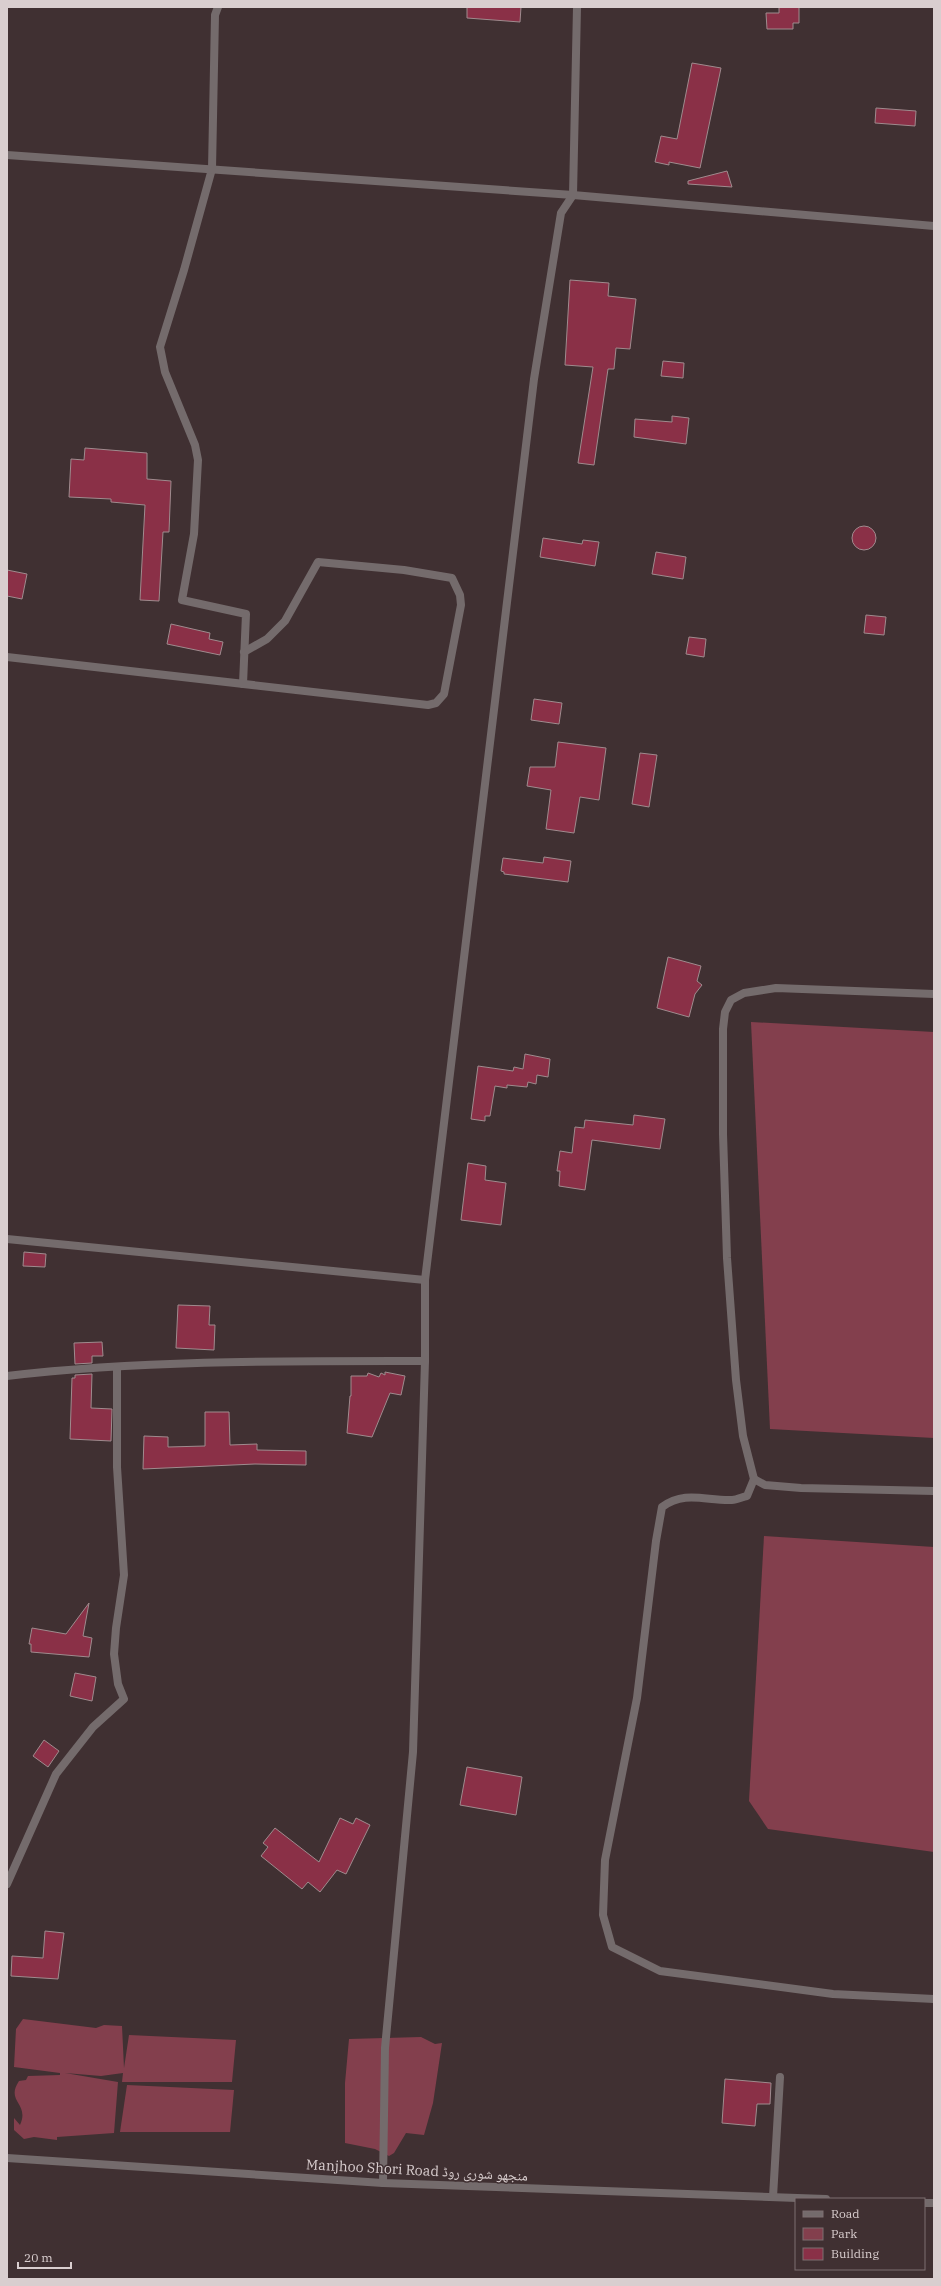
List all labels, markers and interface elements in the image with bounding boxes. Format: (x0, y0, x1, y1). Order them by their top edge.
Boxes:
street label: Manjhoo Shori Road منجھو شوری روڈ (306, 2155, 528, 2185)
legend (795, 2198, 925, 2270)
text: Road (831, 2206, 860, 2221)
text: Park (831, 2226, 857, 2241)
scale bar (18, 2244, 71, 2270)
text: Building (831, 2246, 879, 2261)
text: 20 m (24, 2250, 53, 2265)

